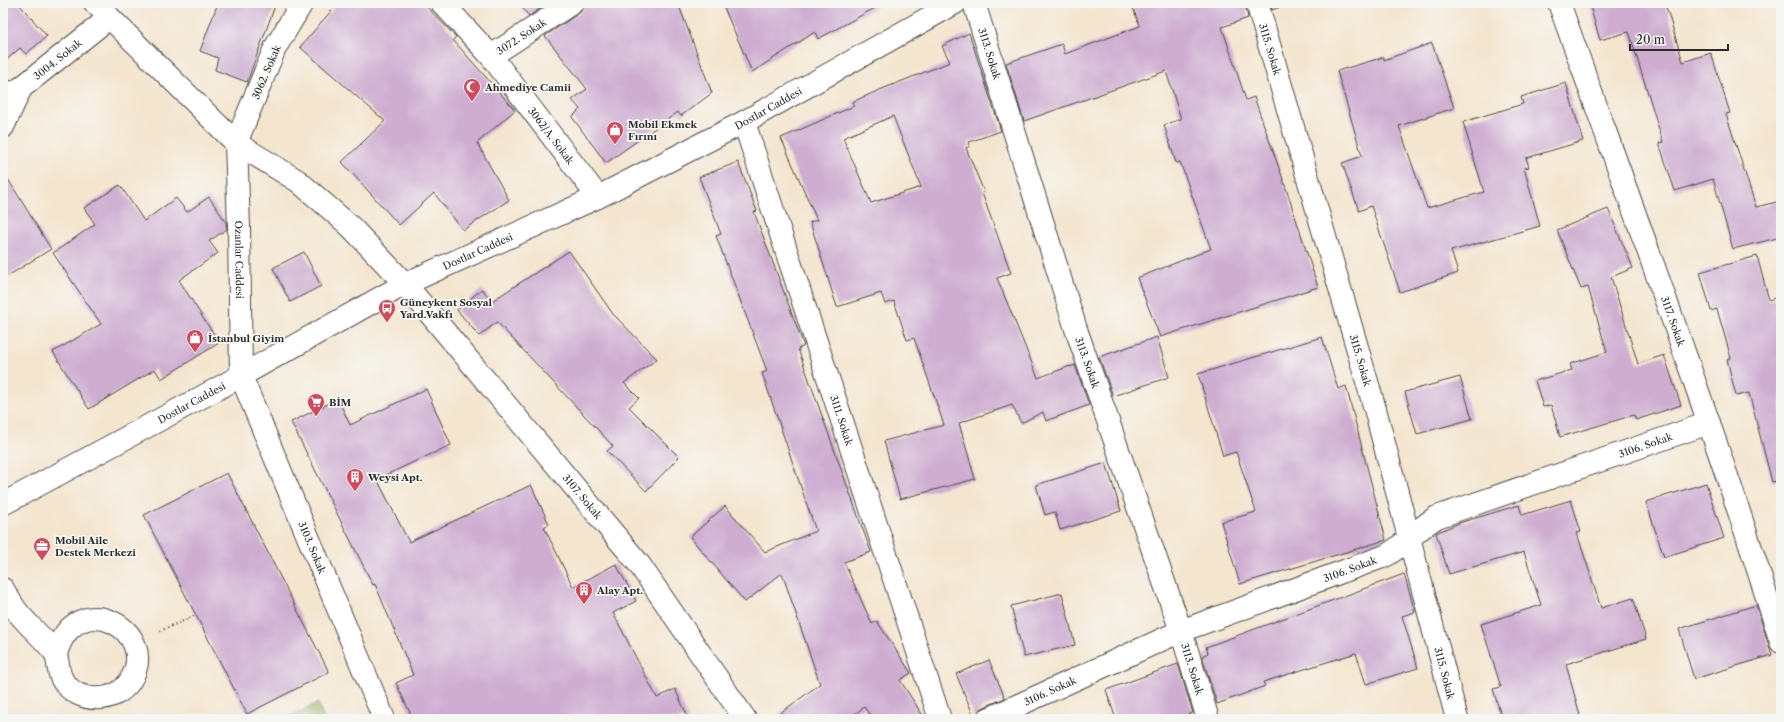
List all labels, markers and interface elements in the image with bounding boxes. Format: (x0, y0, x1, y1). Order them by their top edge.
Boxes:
street label: 3072. Sokak (494, 15, 550, 58)
street label: 3115. Sokak (1256, 22, 1284, 78)
street label: 3113. Sokak (975, 26, 1004, 82)
scale bar (1630, 26, 1728, 52)
text: 20 m (1636, 32, 1665, 47)
street label: 3004. Sokak (31, 36, 85, 83)
street label: 3062. Sokak (249, 42, 284, 101)
mosque icon: Ahmediye Camii (462, 77, 482, 102)
place label: Ahmediye Camii (484, 81, 571, 94)
street label: Dostlar Caddesi (733, 85, 804, 133)
street label: 3062/A. Sokak (525, 105, 578, 168)
place label: Mobil Ekmek Fırını (628, 118, 698, 143)
shop icon: Mobil Ekmek Fırını (605, 120, 625, 145)
street label: Ozanlar Caddesi (232, 220, 246, 299)
street label: Dostlar Caddesi (441, 230, 515, 273)
street label: 3117. Sokak (1658, 294, 1688, 349)
place label: Güneykent Sosyal Yard.Vakfı (399, 296, 493, 321)
bus stop icon: Güneykent Sosyal Yard.Vakfı (377, 298, 397, 323)
shop icon: İstanbul Giyim (185, 328, 205, 353)
place label: İstanbul Giyim (208, 332, 284, 345)
street label: 3115. Sokak (1347, 333, 1374, 389)
street label: 3113. Sokak (1072, 335, 1102, 391)
street label: Dostlar Caddesi (155, 379, 228, 427)
supermarket icon: BİM (306, 392, 326, 417)
street label: 3111. Sokak (827, 394, 856, 448)
place label: BİM (329, 396, 352, 409)
street label: 3106. Sokak (1617, 430, 1675, 461)
building icon: Weysi Apt. (345, 467, 365, 492)
place label: Weysi Apt. (367, 471, 423, 484)
street label: 3107. Sokak (560, 472, 605, 523)
street label: 3103. Sokak (295, 519, 329, 577)
place label: Mobil Aile Destek Merkezi (55, 534, 136, 559)
office icon: Mobil Aile Destek Merkezi (32, 536, 52, 561)
street label: 3106. Sokak (1321, 553, 1380, 585)
building icon: Alay Apt. (574, 580, 594, 605)
place label: Alay Apt. (596, 584, 643, 597)
street label: 3113. Sokak (1178, 642, 1207, 698)
street label: 3115. Sokak (1431, 646, 1458, 702)
street label: 3106. Sokak (1022, 673, 1079, 709)

